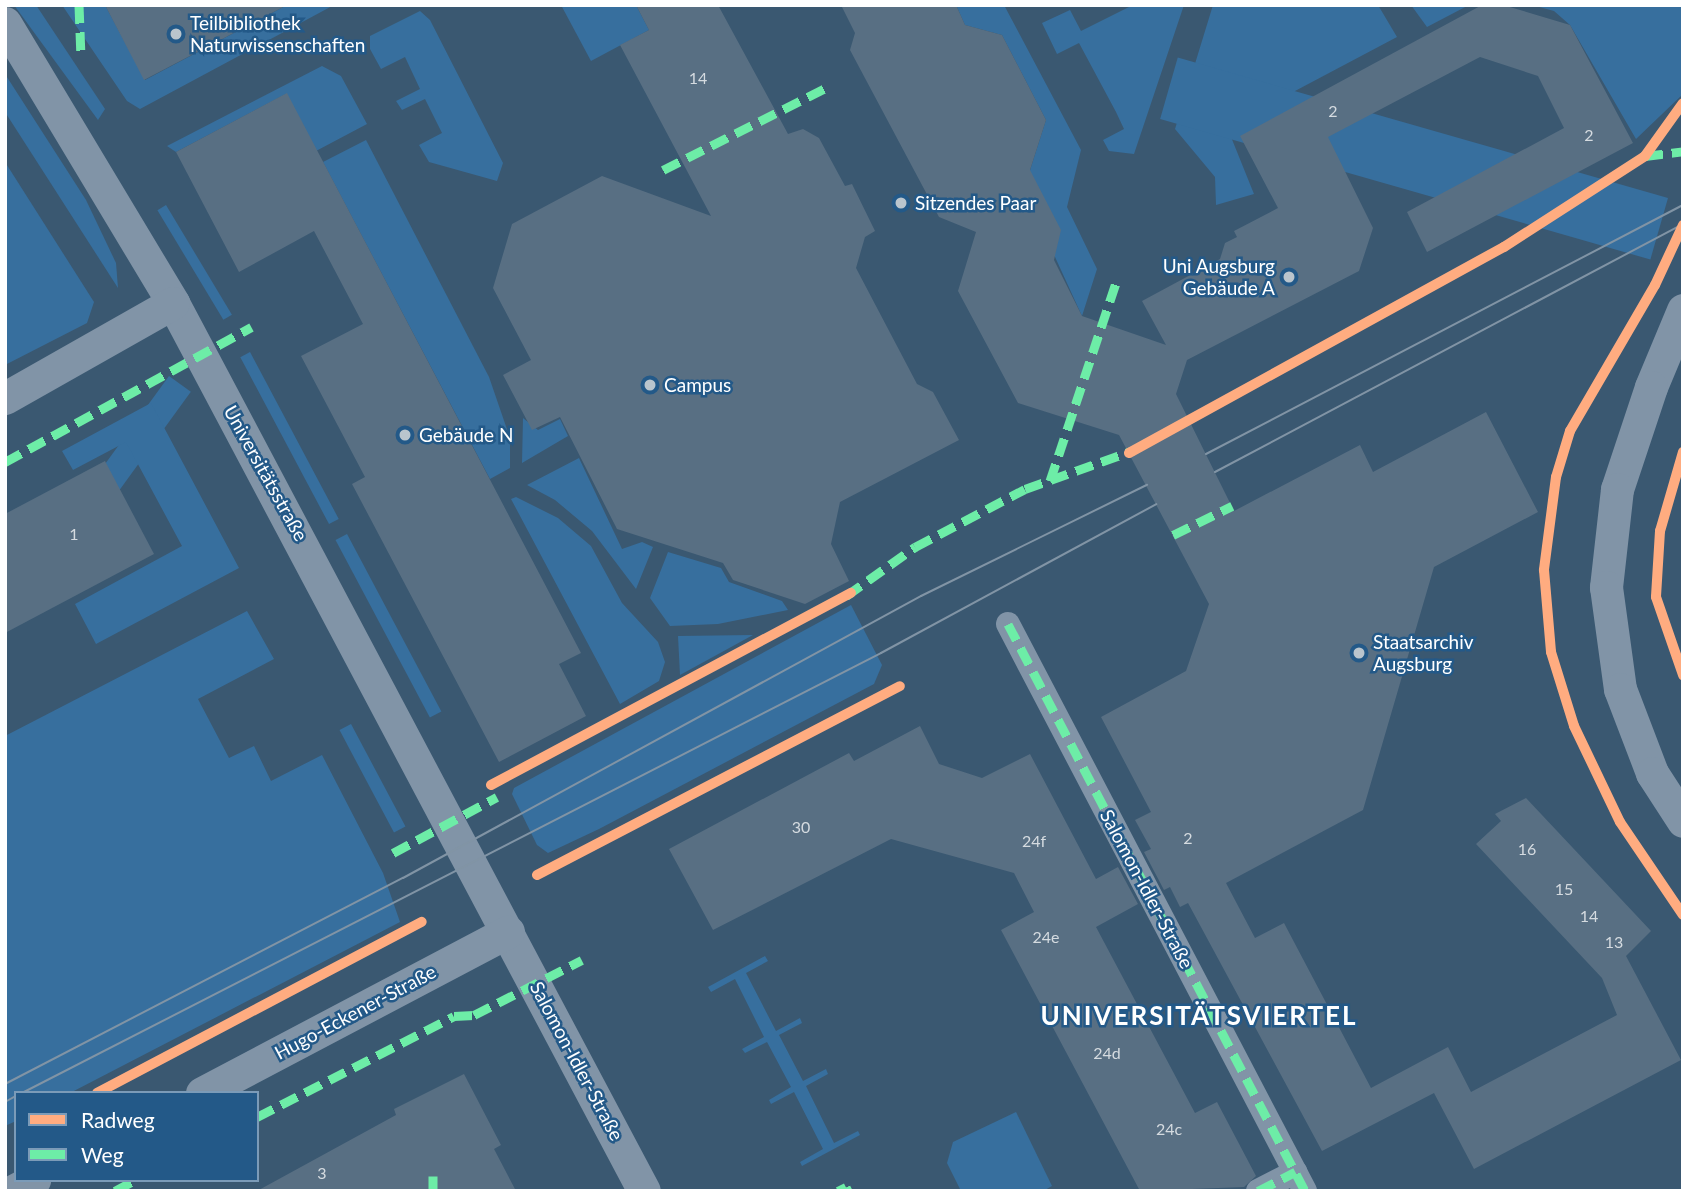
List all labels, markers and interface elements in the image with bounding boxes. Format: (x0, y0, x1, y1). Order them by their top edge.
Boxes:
place label: Teilbibliothek Naturwissenschaften (190, 12, 365, 56)
marker: Teilbibliothek Naturwissenschaften (168, 26, 184, 42)
house number: 14 (689, 68, 707, 88)
house number: 2 (1328, 101, 1338, 121)
house number: 2 (1584, 125, 1594, 145)
place label: Sitzendes Paar (915, 192, 1036, 214)
marker: Sitzendes Paar (893, 195, 909, 211)
place label: Uni Augsburg Gebäude A (1162, 255, 1275, 299)
marker: Uni Augsburg Gebäude A (1281, 269, 1297, 285)
place label: Campus (664, 374, 731, 396)
marker: Campus (642, 377, 658, 393)
street label: Universitätsstraße (219, 401, 313, 545)
place label: Gebäude N (419, 424, 514, 446)
marker: Gebäude N (397, 427, 413, 443)
house number: 1 (69, 524, 79, 544)
place label: Staatsarchiv Augsburg (1373, 631, 1474, 675)
marker: Staatsarchiv Augsburg (1351, 645, 1367, 661)
street label: Salomon-Idler-Straße (1095, 806, 1199, 972)
house number: 30 (792, 817, 810, 837)
house number: 2 (1183, 828, 1193, 848)
house number: 24f (1022, 831, 1046, 851)
house number: 16 (1518, 839, 1536, 859)
house number: 15 (1555, 879, 1573, 899)
house number: 14 (1580, 906, 1598, 926)
house number: 24e (1032, 927, 1060, 947)
house number: 13 (1605, 932, 1623, 952)
street label: Hugo-Eckener-Straße (270, 960, 440, 1064)
street label: Salomon-Idler-Straße (525, 978, 629, 1144)
district label: UNIVERSITÄTSVIERTEL (1043, 1000, 1355, 1032)
house number: 24d (1093, 1043, 1121, 1063)
legend (14, 1091, 259, 1182)
text: Radweg (81, 1107, 155, 1132)
house number: 24c (1156, 1119, 1182, 1139)
text: Weg (81, 1142, 124, 1167)
house number: 3 (317, 1163, 327, 1183)

